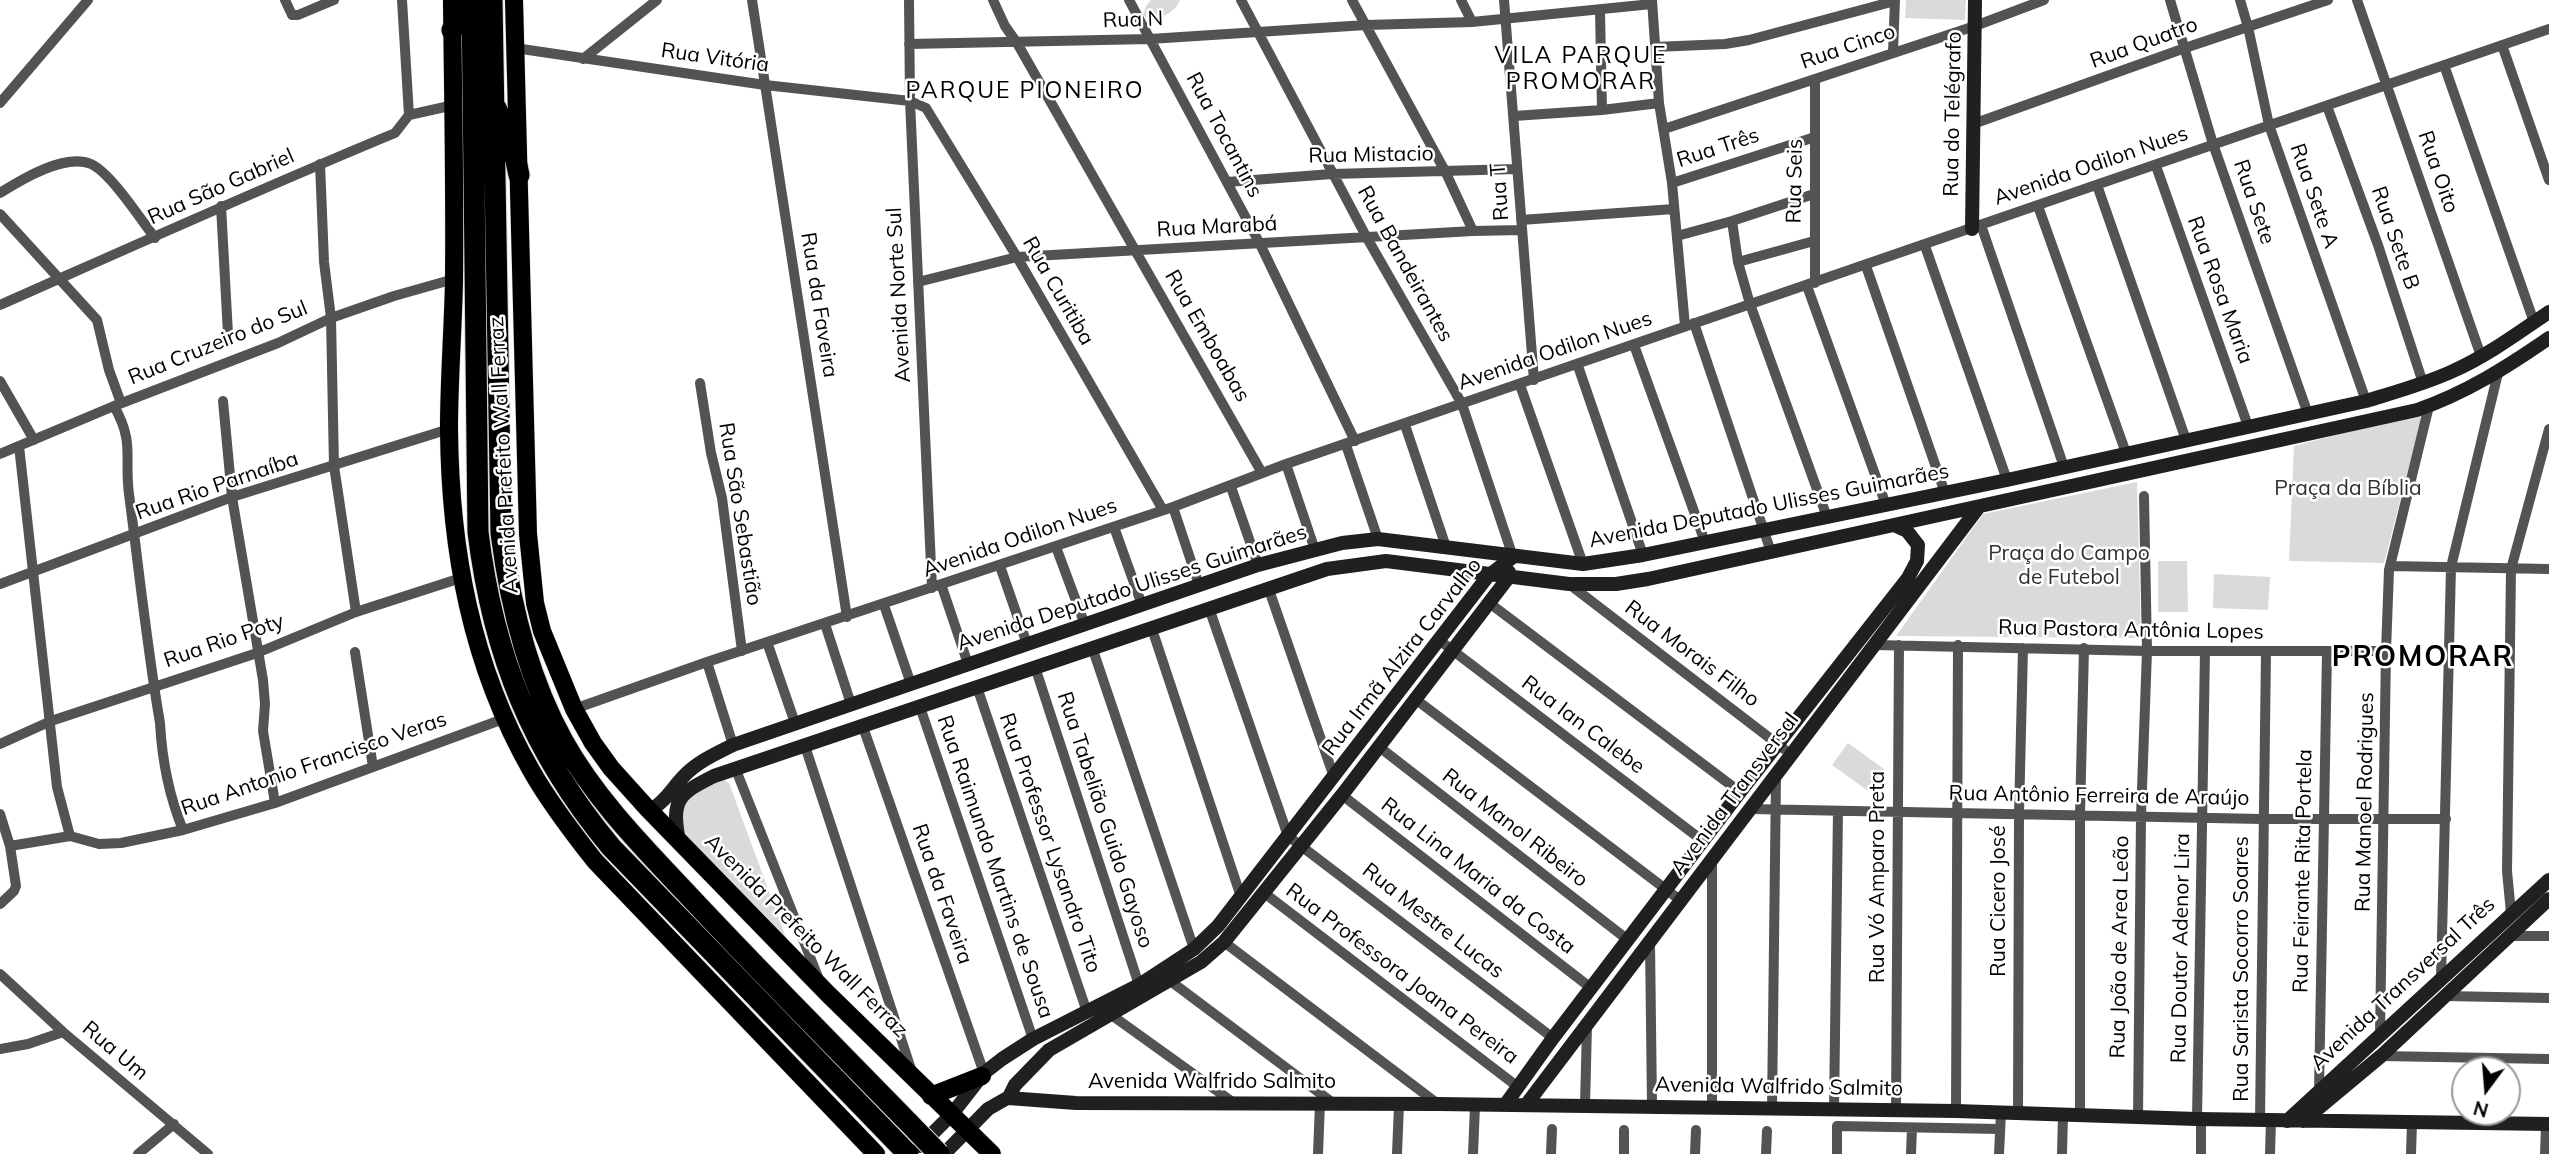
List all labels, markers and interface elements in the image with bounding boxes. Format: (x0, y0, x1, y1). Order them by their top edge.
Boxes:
street label: Rua N (1102, 6, 1164, 34)
street label: Rua Quatro (2087, 12, 2201, 74)
street label: Rua Cinco (1797, 19, 1899, 75)
street label: Rua do Telégrafo (1939, 31, 1967, 197)
street label: Rua Vitória (659, 38, 771, 78)
district label: VILA PARQUE PROMORAR (1496, 42, 1666, 96)
street label: Rua Tocantins (1180, 68, 1268, 202)
district label: PARQUE PIONEIRO (907, 77, 1143, 105)
street label: Avenida Odilon Nues (1991, 121, 2191, 211)
street label: Rua Três (1674, 123, 1762, 173)
street label: Rua Oito (2412, 128, 2464, 216)
street label: Rua Seis (1782, 138, 1808, 224)
street label: Rua Sete A (2284, 140, 2344, 252)
street label: Rua Mistacio (1308, 141, 1434, 169)
street label: Rua São Gabriel (144, 143, 298, 231)
street label: Rua Sete (2228, 156, 2280, 248)
street label: Rua T (1485, 162, 1515, 222)
street label: Rua Bandeirantes (1352, 182, 1458, 346)
street label: Rua Sete B (2366, 183, 2424, 293)
street label: Avenida Norte Sul (882, 207, 916, 383)
street label: Rua Marabá (1156, 211, 1278, 243)
street label: Rua Rosa Maria (2182, 213, 2258, 367)
street label: Rua da Faveira (795, 231, 843, 379)
street label: Rua Curitiba (1017, 232, 1099, 350)
street label: Rua Emboabas (1159, 265, 1255, 407)
street label: Rua Cruzeiro do Sul (125, 296, 311, 390)
street label: Avenida Odilon Nues (1455, 306, 1655, 396)
street label: Avenida Prefeito Wall Ferraz (484, 316, 524, 594)
street label: Rua São Sebastião (713, 421, 767, 607)
street label: Rua Rio Parnaíba (132, 446, 302, 526)
street label: Avenida Deputado Ulisses Guimarães (1587, 459, 1951, 553)
park label: Praça da Bíblia (2274, 476, 2422, 502)
street label: Avenida Odilon Nues (920, 493, 1120, 583)
street label: Avenida Deputado Ulisses Guimarães (954, 519, 1310, 657)
park label: Praça do Campo de Futebol (1988, 541, 2150, 591)
street label: Rua Irmã Alzira Carvalho (1317, 553, 1487, 761)
street label: Rua Morais Filho (1620, 595, 1764, 713)
street label: Rua Rio Poty (161, 609, 287, 673)
street label: Rua Pastora Antônia Lopes (1998, 615, 2264, 645)
district label: PROMORAR (2333, 641, 2513, 675)
street label: Rua Ian Calebe (1516, 671, 1650, 779)
street label: Rua Tabelião Guido Gayoso (1052, 689, 1158, 951)
street label: Rua Manoel Rodrigues (2350, 692, 2380, 912)
street label: Rua Antonio Francisco Veras (178, 707, 450, 821)
street label: Avenida Transversal (1666, 708, 1804, 880)
street label: Rua Professor Lysandro Tito (994, 710, 1106, 976)
street label: Rua Raimundo Martins de Sousa (931, 712, 1059, 1022)
street label: Rua Feirante Rita Portela (2288, 749, 2318, 993)
street label: Rua Manol Ribeiro (1437, 763, 1593, 893)
street label: Rua Vó Amparo Preta (1865, 771, 1891, 983)
street label: Rua Antônio Ferreira de Araújo (1949, 781, 2249, 811)
street label: Rua Lina Maria da Costa (1376, 792, 1580, 960)
street label: Rua da Faveira (906, 820, 978, 968)
street label: Rua Cicero José (1986, 825, 2012, 977)
street label: Avenida Prefeito Wall Ferraz (699, 829, 913, 1043)
street label: Rua Doutor Adenor Lira (2166, 833, 2196, 1063)
street label: Rua João de Area Leão (2105, 835, 2135, 1059)
street label: Rua Sarista Socorro Soares (2229, 836, 2255, 1102)
street label: Rua Mestre Lucas (1357, 858, 1509, 984)
street label: Rua Professora Joana Pereira (1281, 878, 1523, 1070)
street label: Avenida Transversal Três (2306, 892, 2500, 1076)
street label: Rua Um (77, 1016, 153, 1086)
north arrow (2451, 1056, 2521, 1126)
street label: Avenida Walfrido Salmito (1088, 1069, 1336, 1095)
street label: Avenida Walfrido Salmito (1655, 1072, 1903, 1102)
text: N (2471, 1096, 2491, 1123)

